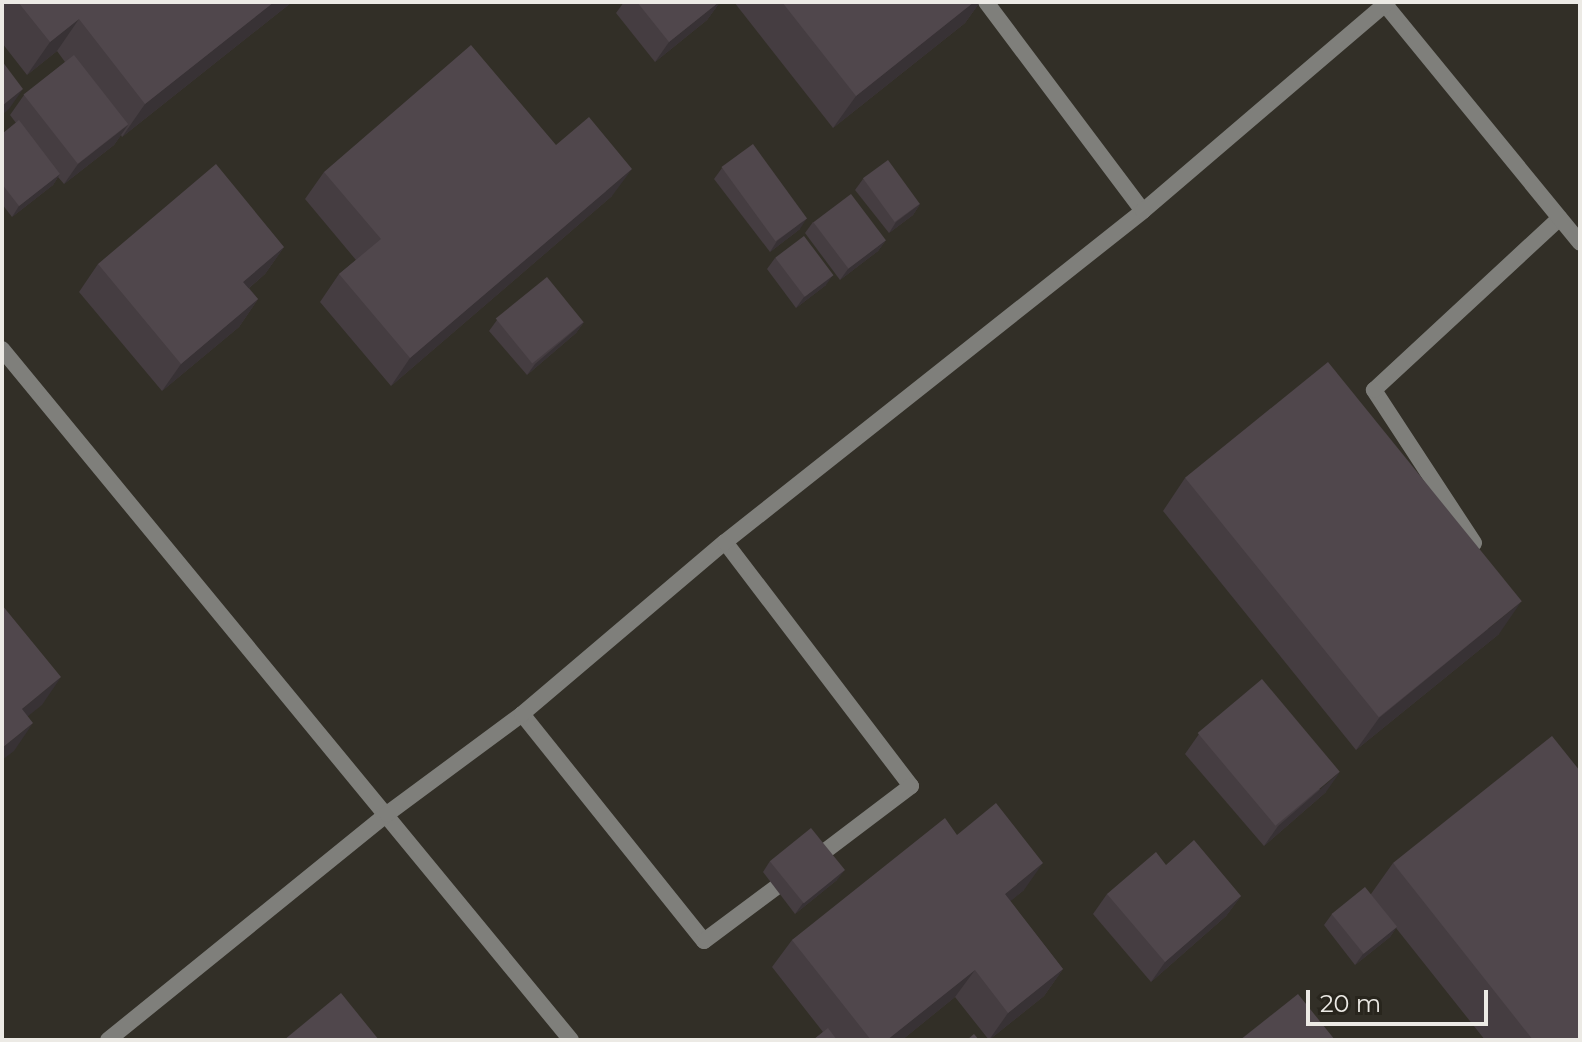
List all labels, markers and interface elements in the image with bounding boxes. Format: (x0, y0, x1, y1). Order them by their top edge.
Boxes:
scale bar (1310, 974, 1492, 1024)
text: 20 m (1320, 989, 1381, 1018)

